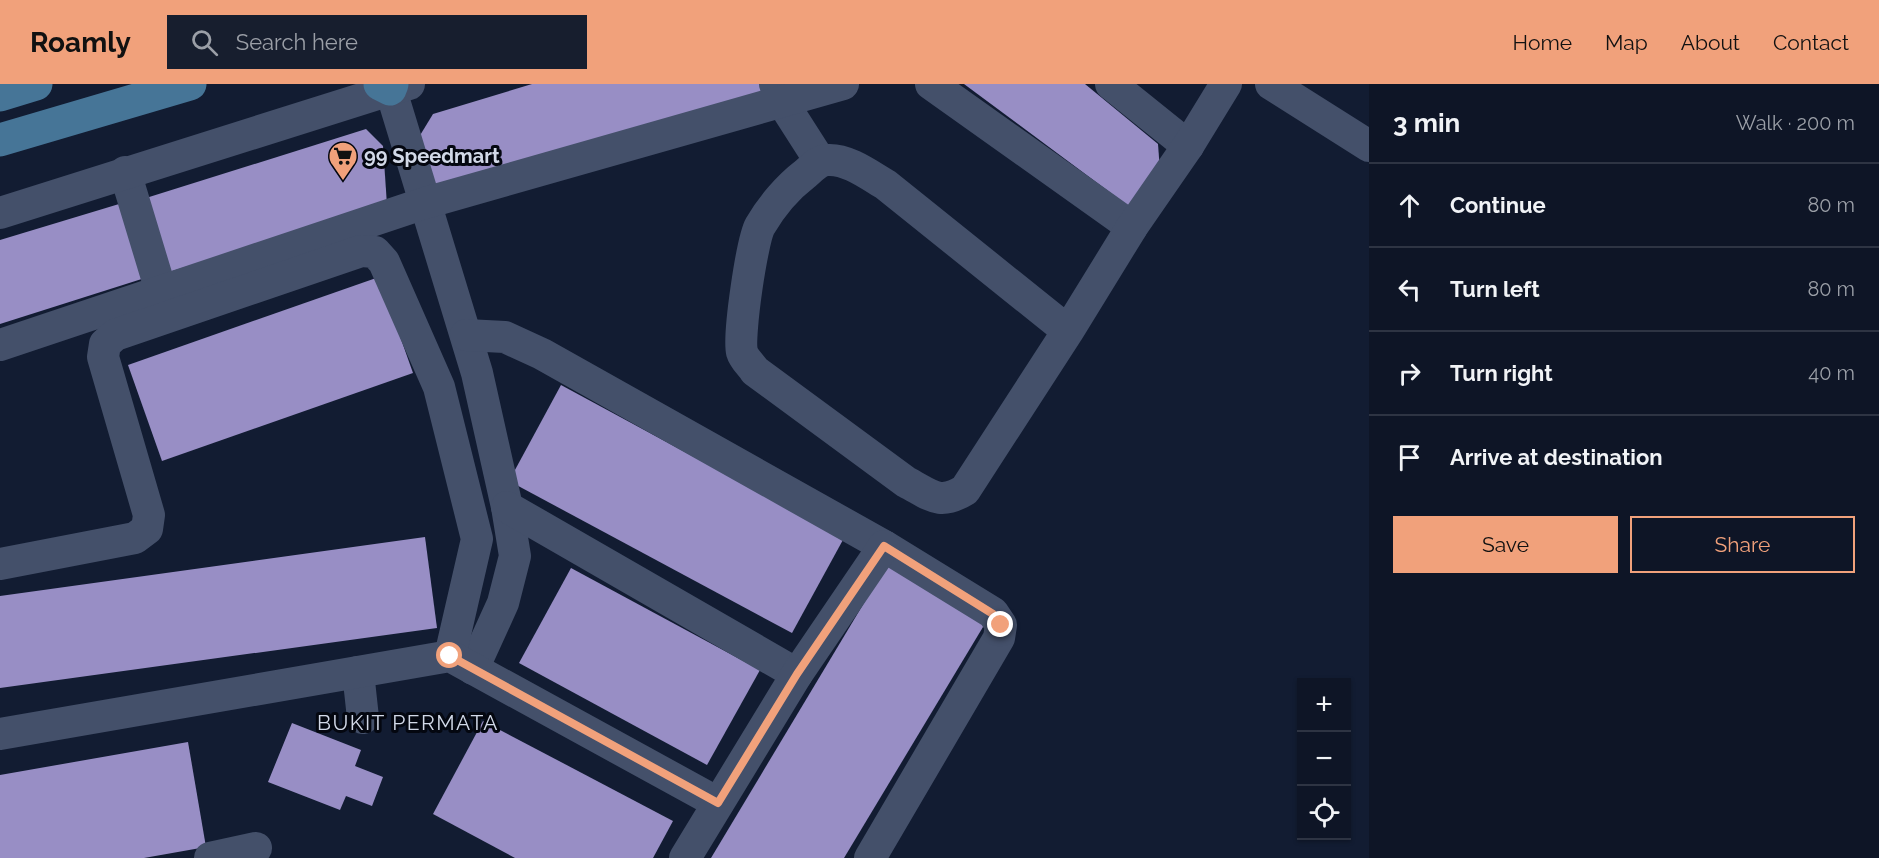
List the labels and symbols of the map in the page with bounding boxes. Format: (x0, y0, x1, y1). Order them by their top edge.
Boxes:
supermarket icon: 99 Speedmart (327, 140, 359, 182)
place label: 99 Speedmart (364, 144, 500, 168)
route end (987, 611, 1013, 637)
route start (436, 642, 462, 668)
district label: BUKIT PERMATA (317, 710, 499, 735)

